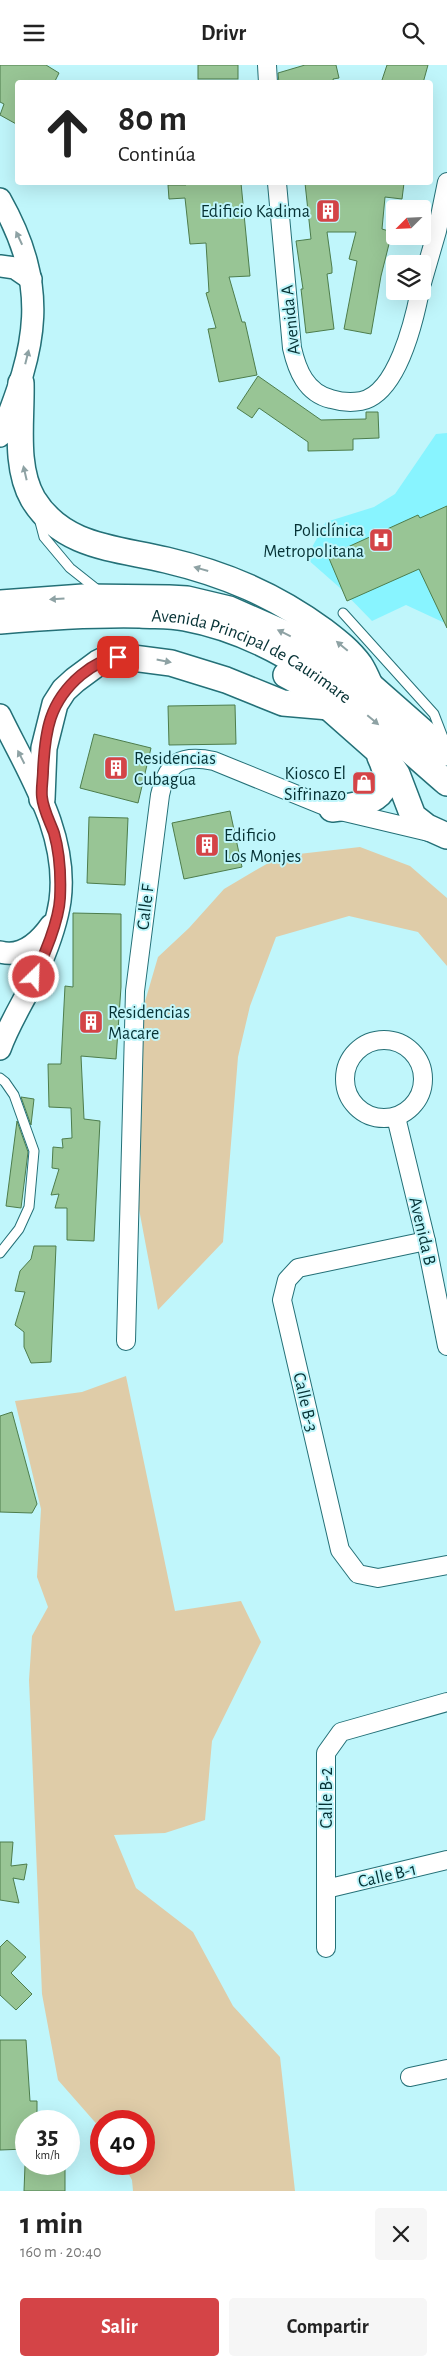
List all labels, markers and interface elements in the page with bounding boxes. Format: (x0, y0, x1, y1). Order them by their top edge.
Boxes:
icon: menu (20, 19, 48, 47)
icon: search (399, 19, 427, 47)
text: Drivr (201, 22, 246, 44)
icon: ahead (35, 100, 100, 165)
text: 80 m (118, 102, 187, 137)
text: Continúa (118, 143, 196, 165)
building icon: Edificio Kadima (315, 198, 341, 224)
north arrow (386, 200, 431, 245)
map controls (386, 200, 431, 300)
place label: Edificio Kadima (201, 203, 310, 221)
one-way arrow (15, 231, 23, 245)
button: layers (386, 255, 431, 300)
street label: Avenida A (278, 283, 304, 356)
one-way arrow (23, 350, 31, 365)
one-way arrow (21, 465, 29, 480)
place label: Policlínica Metropolitana (263, 522, 364, 561)
hospital icon: Policlínica Metropolitana (368, 527, 394, 553)
one-way arrow (193, 565, 208, 573)
one-way arrow (49, 595, 65, 603)
street label: Avenida Principal de Caurimare (151, 607, 354, 707)
one-way arrow (277, 628, 291, 636)
pin (97, 636, 139, 678)
one-way arrow (337, 640, 349, 652)
icon: arrive (104, 643, 132, 671)
one-way arrow (156, 658, 172, 666)
one-way arrow (367, 714, 380, 725)
one-way arrow (17, 750, 25, 764)
place label: Residencias Cubagua (134, 750, 216, 789)
building icon: Residencias Cubagua (103, 755, 129, 781)
place label: Kiosco El Sifrinazo (284, 765, 346, 804)
shop icon: Kiosco El Sifrinazo (351, 770, 377, 796)
place label: Edificio Los Monjes (224, 827, 301, 866)
building icon: Edificio Los Monjes (194, 832, 220, 858)
street label: Calle F (134, 883, 158, 931)
position arrow (7, 950, 59, 1002)
place label: Residencias Macare (108, 1004, 190, 1043)
building icon: Residencias Macare (78, 1009, 104, 1035)
street label: Avenida B (405, 1195, 439, 1267)
street label: Calle B-3 (289, 1371, 321, 1434)
street label: Calle B-2 (318, 1767, 336, 1829)
street label: Calle B-1 (356, 1861, 418, 1891)
speed limit sign: 40 (90, 2110, 155, 2175)
text: 35 (37, 2124, 58, 2149)
text: km/h (35, 2149, 60, 2161)
button: close (375, 2208, 427, 2260)
text: 1 min (20, 2209, 83, 2239)
text: 160 m · 20:40 (20, 2244, 101, 2260)
button: Salir (20, 2298, 219, 2356)
button: Compartir (229, 2298, 427, 2356)

